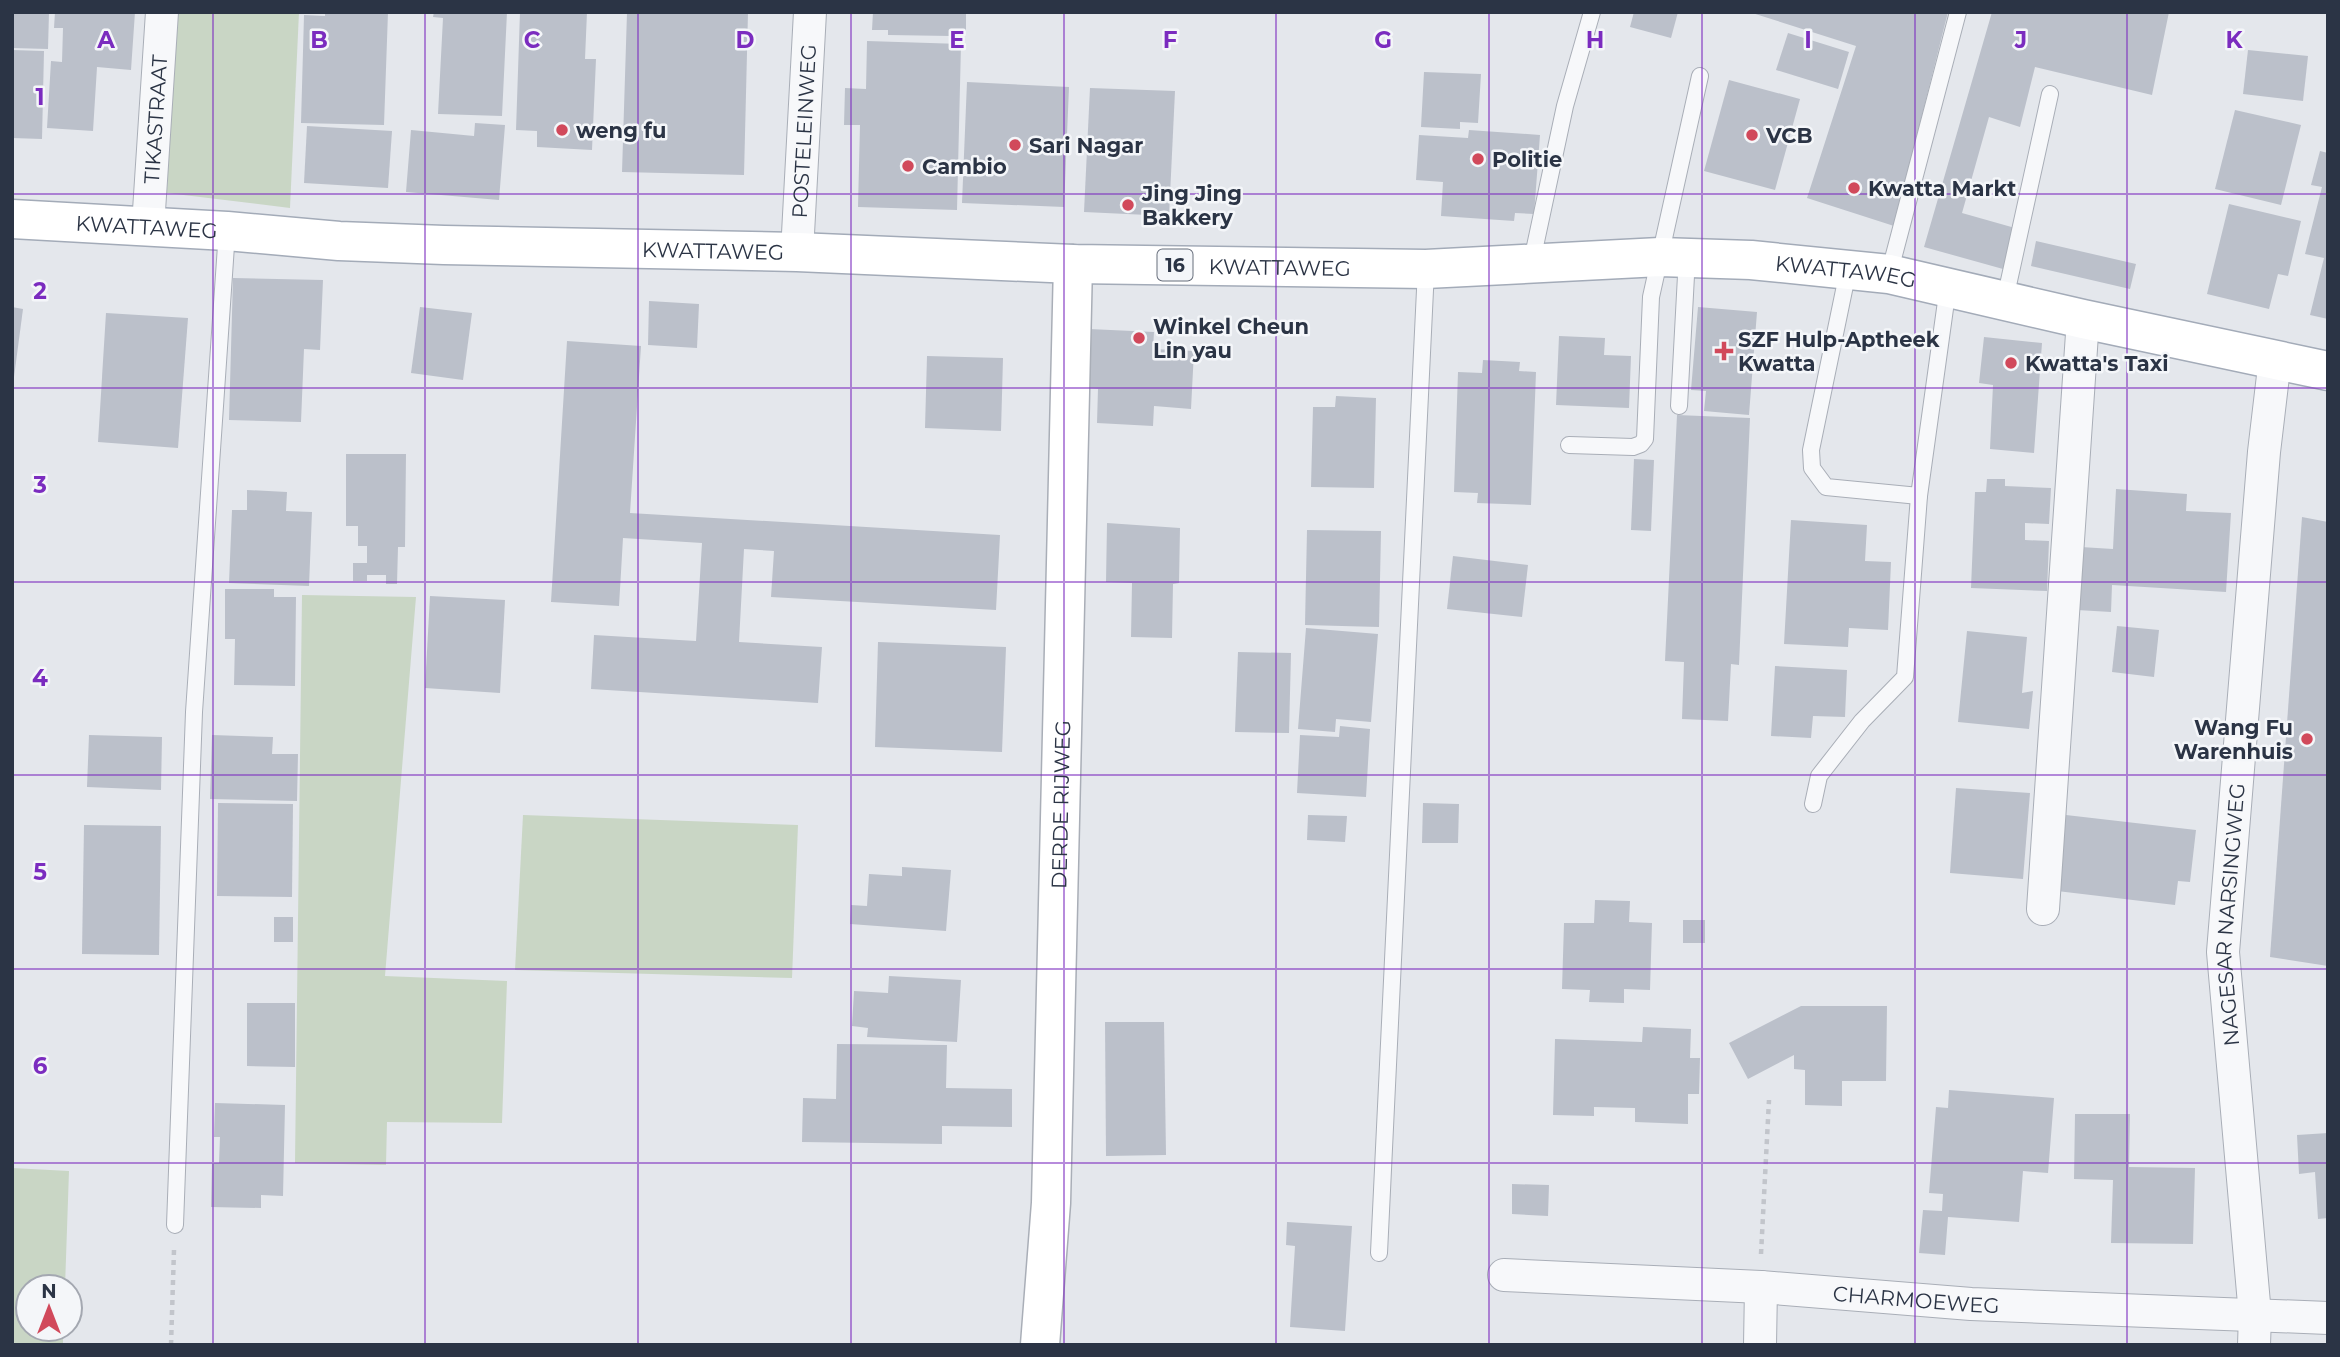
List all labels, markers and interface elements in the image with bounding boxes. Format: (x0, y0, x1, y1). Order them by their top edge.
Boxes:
text: A (96, 26, 115, 54)
text: B (310, 26, 328, 54)
text: C (524, 26, 541, 54)
text: D (736, 26, 755, 54)
text: E (949, 26, 965, 54)
text: F (1163, 26, 1178, 54)
text: G (1374, 26, 1392, 54)
text: H (1586, 26, 1604, 54)
text: I (1804, 26, 1812, 54)
text: J (2014, 26, 2027, 54)
text: K (2225, 26, 2243, 54)
street label: POSTELEINWEG (786, 43, 821, 219)
street label: TIKASTRAAT (138, 54, 172, 185)
text: 1 (35, 83, 45, 111)
place label: weng fu (576, 118, 666, 143)
marker: weng fu (554, 122, 570, 138)
place label: VCB (1765, 123, 1812, 148)
marker: VCB (1744, 127, 1760, 143)
place label: Sari Nagar (1029, 133, 1143, 158)
marker: Sari Nagar (1007, 137, 1023, 153)
place label: Politie (1492, 147, 1562, 172)
marker: Politie (1470, 151, 1486, 167)
place label: Cambio (922, 154, 1007, 179)
marker: Cambio (900, 158, 916, 174)
place label: Kwatta Markt (1868, 176, 2016, 201)
marker: Kwatta Markt (1846, 180, 1862, 196)
place label: Jing Jing Bakkery (1141, 181, 1242, 230)
marker: Jing Jing Bakkery (1120, 197, 1136, 213)
street label: KWATTAWEG (75, 210, 218, 243)
street label: KWATTAWEG (642, 236, 784, 264)
road number: 16 (1158, 249, 1192, 280)
street label: KWATTAWEG (1774, 250, 1919, 292)
street label: KWATTAWEG (1209, 253, 1351, 280)
text: 2 (33, 277, 47, 305)
place label: Winkel Cheun Lin yau (1153, 314, 1309, 363)
place label: SZF Hulp-Aptheek Kwatta (1738, 327, 1940, 376)
marker: Winkel Cheun Lin yau (1131, 330, 1147, 346)
marker: SZF Hulp-Aptheek Kwatta (1716, 343, 1732, 359)
place label: Kwatta's Taxi (2025, 351, 2169, 376)
marker: Kwatta's Taxi (2003, 355, 2019, 371)
text: 3 (32, 471, 47, 499)
text: 4 (32, 664, 48, 692)
place label: Wang Fu Warenhuis (2174, 715, 2293, 764)
street label: DERDE RIJWEG (1046, 720, 1075, 889)
marker: Wang Fu Warenhuis (2299, 731, 2315, 747)
street label: NAGESAR NARSINGWEG (2210, 782, 2249, 1047)
text: 5 (33, 858, 47, 886)
text: 6 (33, 1052, 48, 1080)
north arrow (14, 1273, 84, 1343)
text: N (41, 1280, 57, 1303)
street label: CHARMOEWEG (1832, 1280, 2000, 1318)

